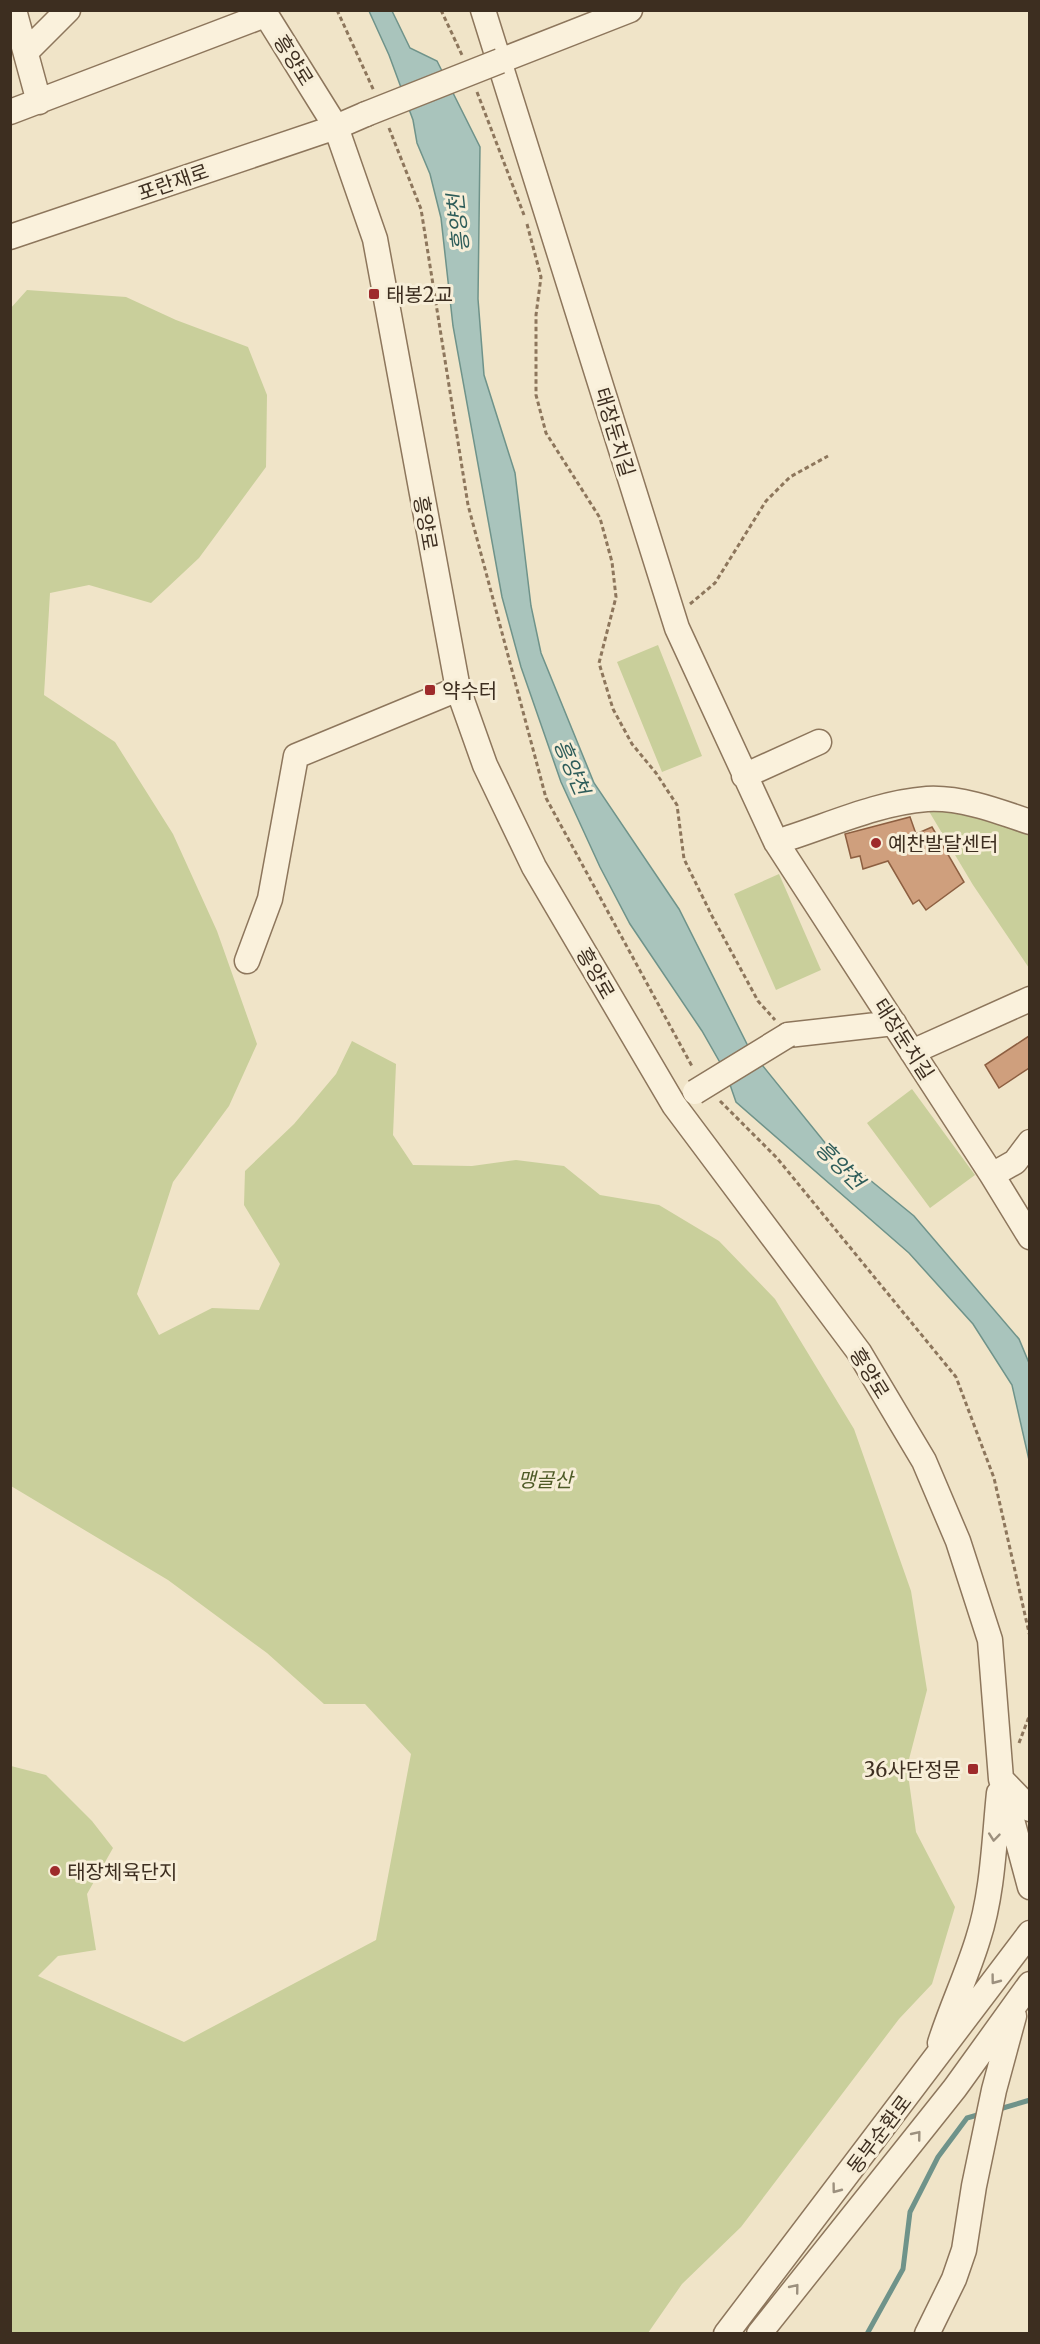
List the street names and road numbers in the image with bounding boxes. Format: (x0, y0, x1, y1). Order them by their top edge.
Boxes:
street label: 흥양로 (269, 30, 319, 90)
street label: 포란재로 (134, 158, 212, 206)
street label: 태장둔치길 (590, 384, 640, 480)
street label: 흥양로 (409, 494, 443, 552)
street label: 흥양로 (571, 943, 621, 1003)
street label: 태장둔치길 (868, 994, 940, 1084)
street label: 흥양로 (845, 1343, 895, 1403)
street label: 동부순환로 (841, 2090, 917, 2178)

